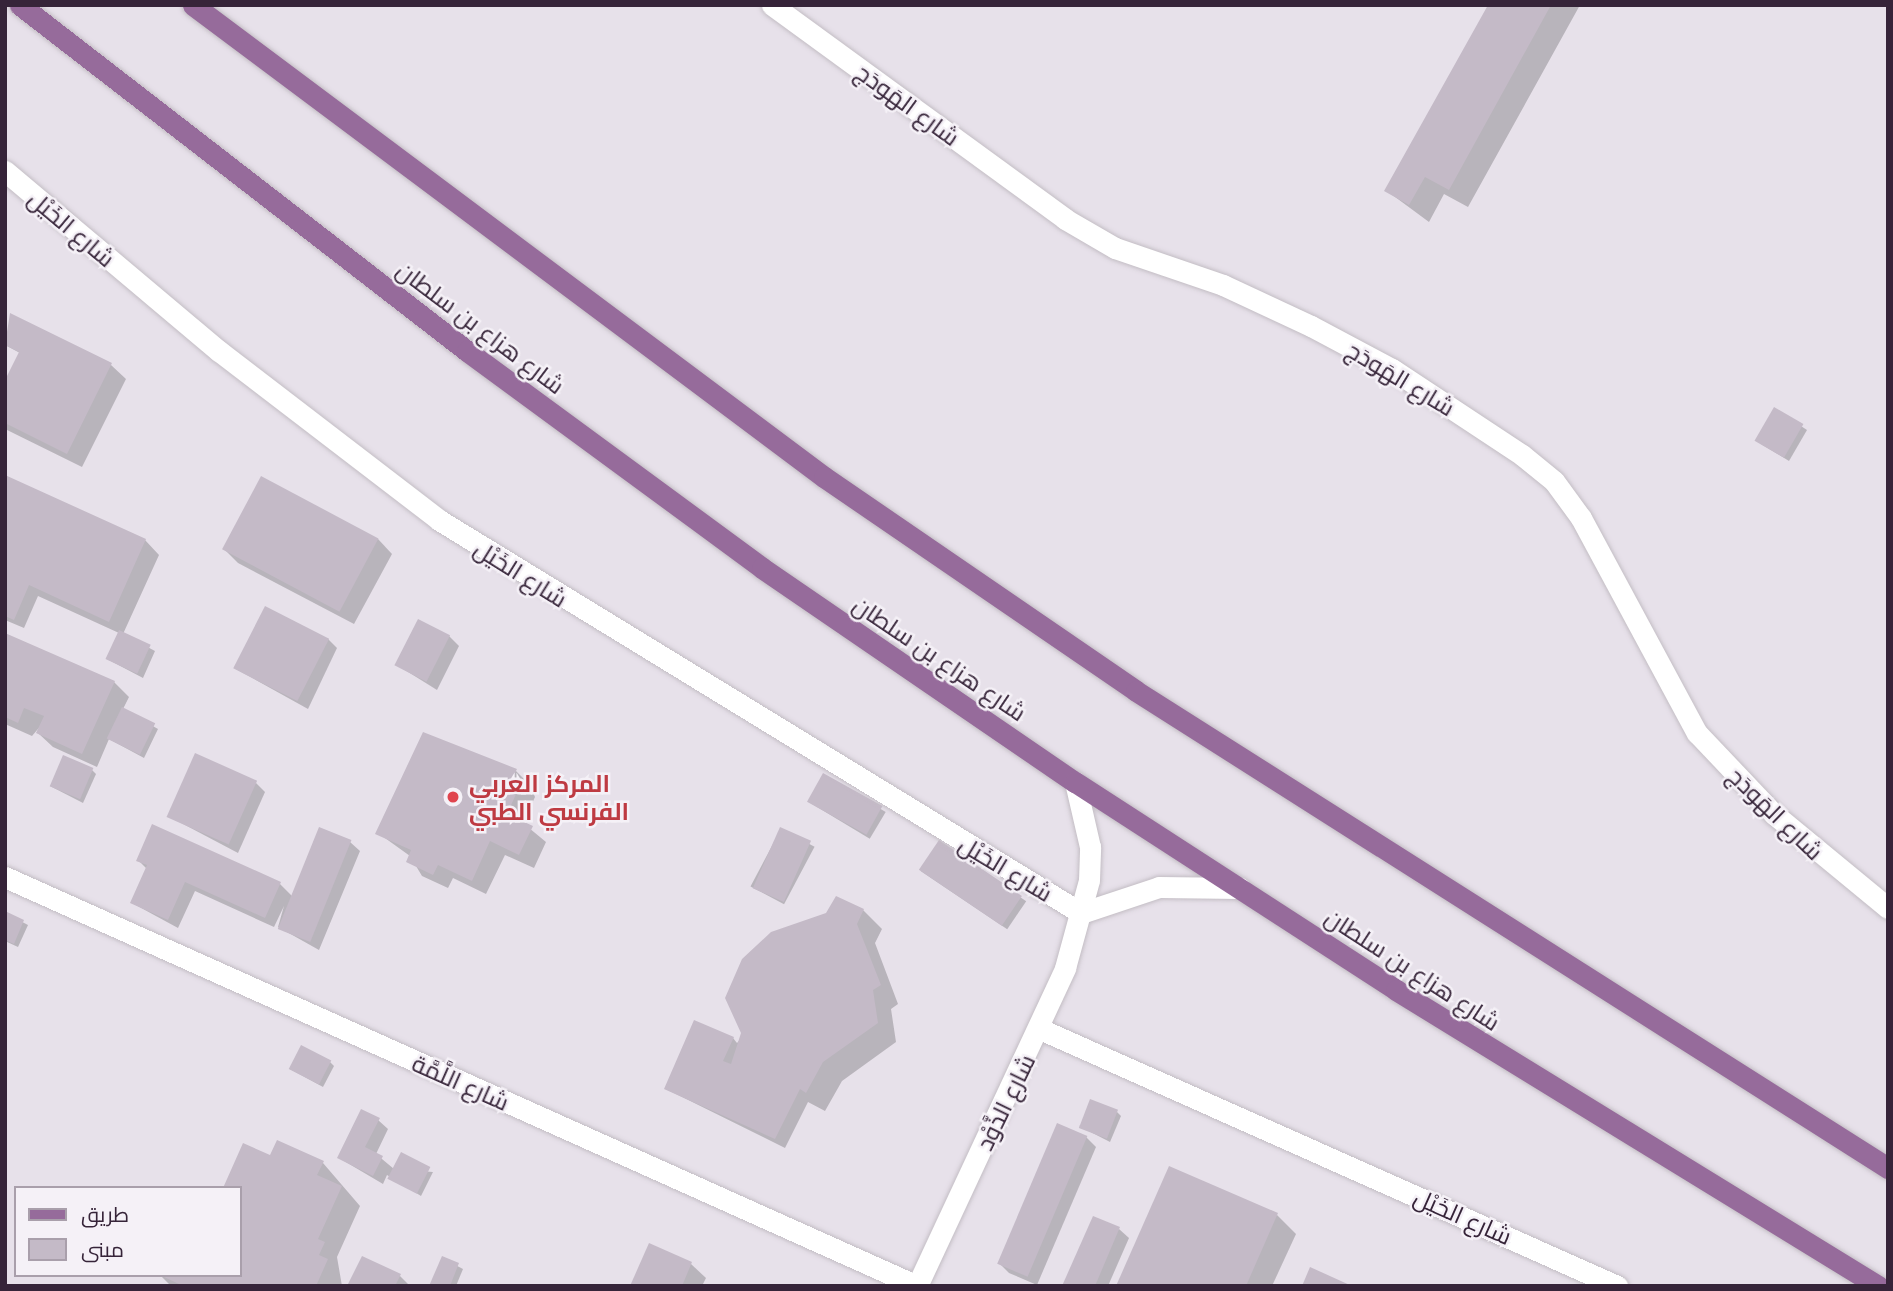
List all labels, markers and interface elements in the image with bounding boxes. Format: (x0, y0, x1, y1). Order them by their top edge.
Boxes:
street label: شارع الهَودَج (851, 57, 965, 151)
street label: شارع الخَيْل (23, 184, 121, 272)
street label: شارع هزاع بن سلطان (391, 255, 571, 399)
street label: شارع الهَودَج (1342, 334, 1460, 422)
street label: شارع الخَيْل (469, 533, 573, 613)
street label: شارع هزاع بن سلطان (848, 589, 1032, 727)
street label: شارع الهَودَج (1722, 761, 1830, 865)
place label: المركز العربي الفرنسي الطبي (469, 769, 629, 825)
marker: المركز العربي الفرنسي الطبي (443, 787, 463, 807)
street label: شارع الخَيْل (954, 829, 1058, 907)
street label: شارع هزاع بن سلطان (1320, 902, 1506, 1036)
street label: شارع اللَّمَّة (408, 1048, 514, 1116)
street label: شارع الذَّوْد (969, 1049, 1041, 1155)
street label: شارع الخَيْل (1410, 1182, 1516, 1250)
legend (14, 1186, 242, 1277)
text: طريق (81, 1200, 129, 1228)
text: مبنى (81, 1235, 124, 1263)

